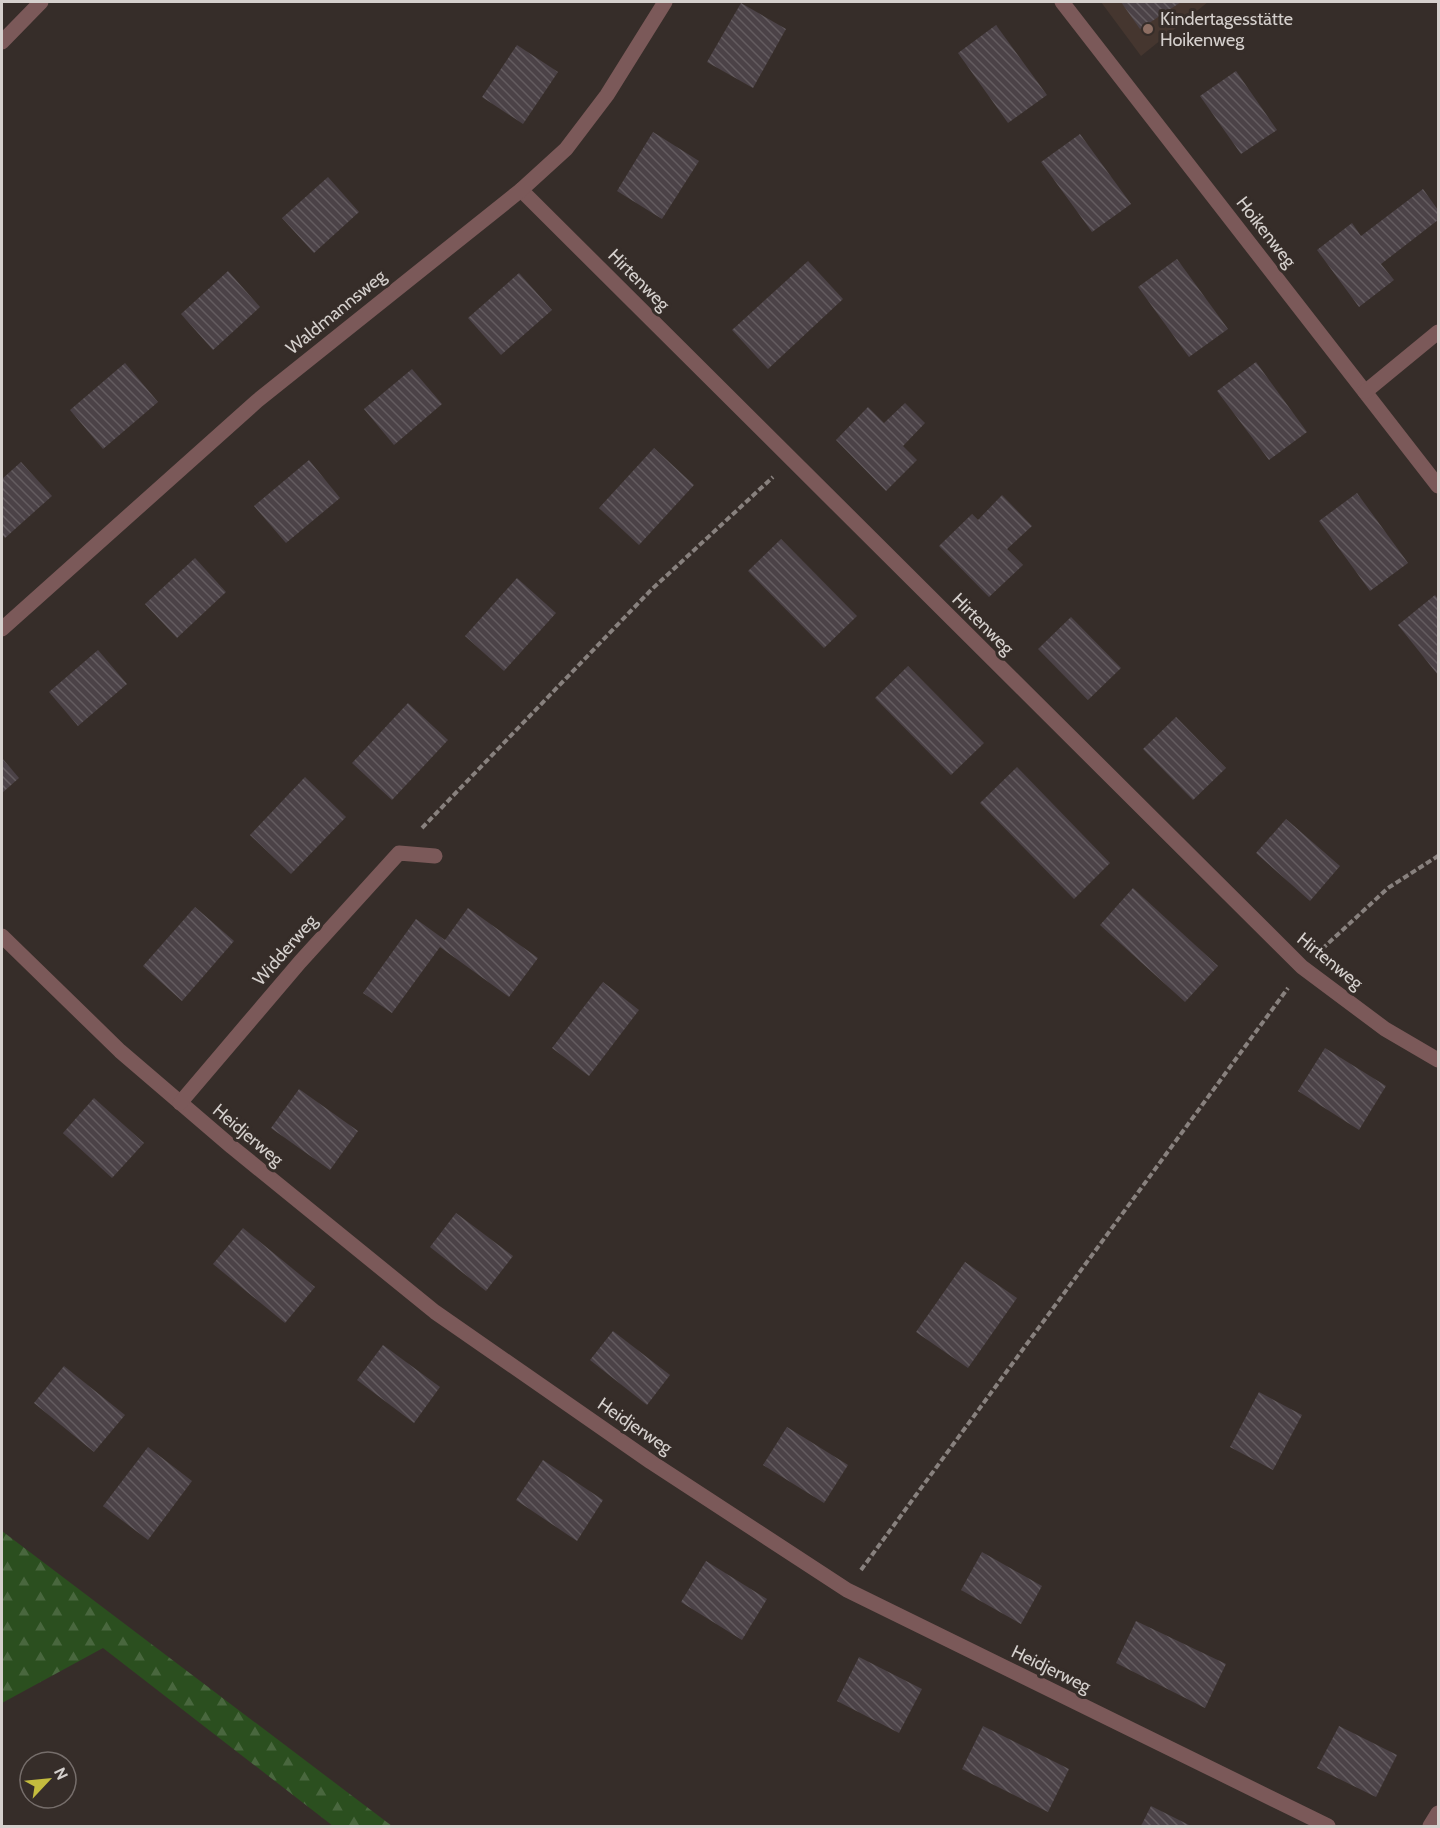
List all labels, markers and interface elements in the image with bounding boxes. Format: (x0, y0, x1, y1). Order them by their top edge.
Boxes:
place label: Kindertagesstätte Hoikenweg (1160, 8, 1293, 51)
marker: Kindertagesstätte Hoikenweg (1141, 22, 1155, 36)
street label: Hoikenweg (1231, 192, 1301, 273)
street label: Hirtenweg (604, 245, 675, 316)
street label: Waldmannsweg (282, 264, 391, 359)
street label: Hirtenweg (948, 589, 1019, 660)
street label: Widderweg (248, 909, 322, 990)
street label: Hirtenweg (1293, 928, 1368, 995)
street label: Heidjerweg (208, 1099, 289, 1172)
street label: Heidjerweg (593, 1393, 677, 1460)
street label: Heidjerweg (1008, 1640, 1095, 1698)
north arrow (18, 1750, 78, 1810)
text: N (50, 1764, 72, 1783)

